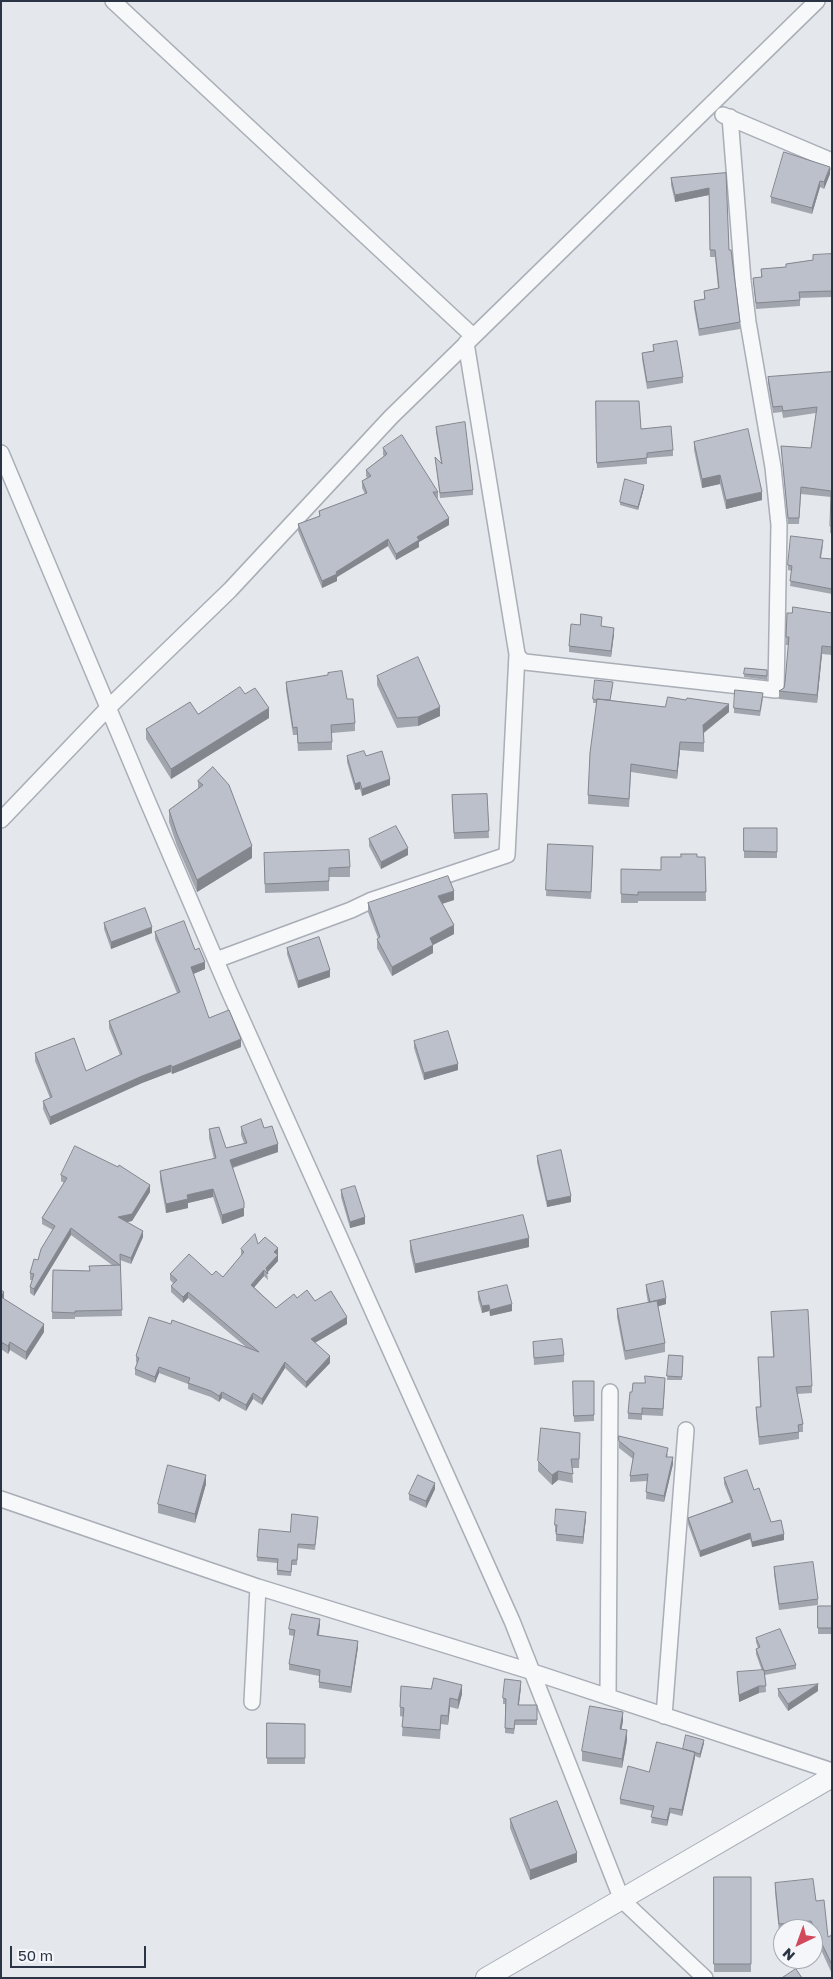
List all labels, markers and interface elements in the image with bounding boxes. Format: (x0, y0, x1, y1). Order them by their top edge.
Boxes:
north arrow (773, 1919, 823, 1969)
scale bar (12, 1936, 149, 1968)
text: N (779, 1945, 798, 1965)
text: 50 m (18, 1946, 53, 1964)

